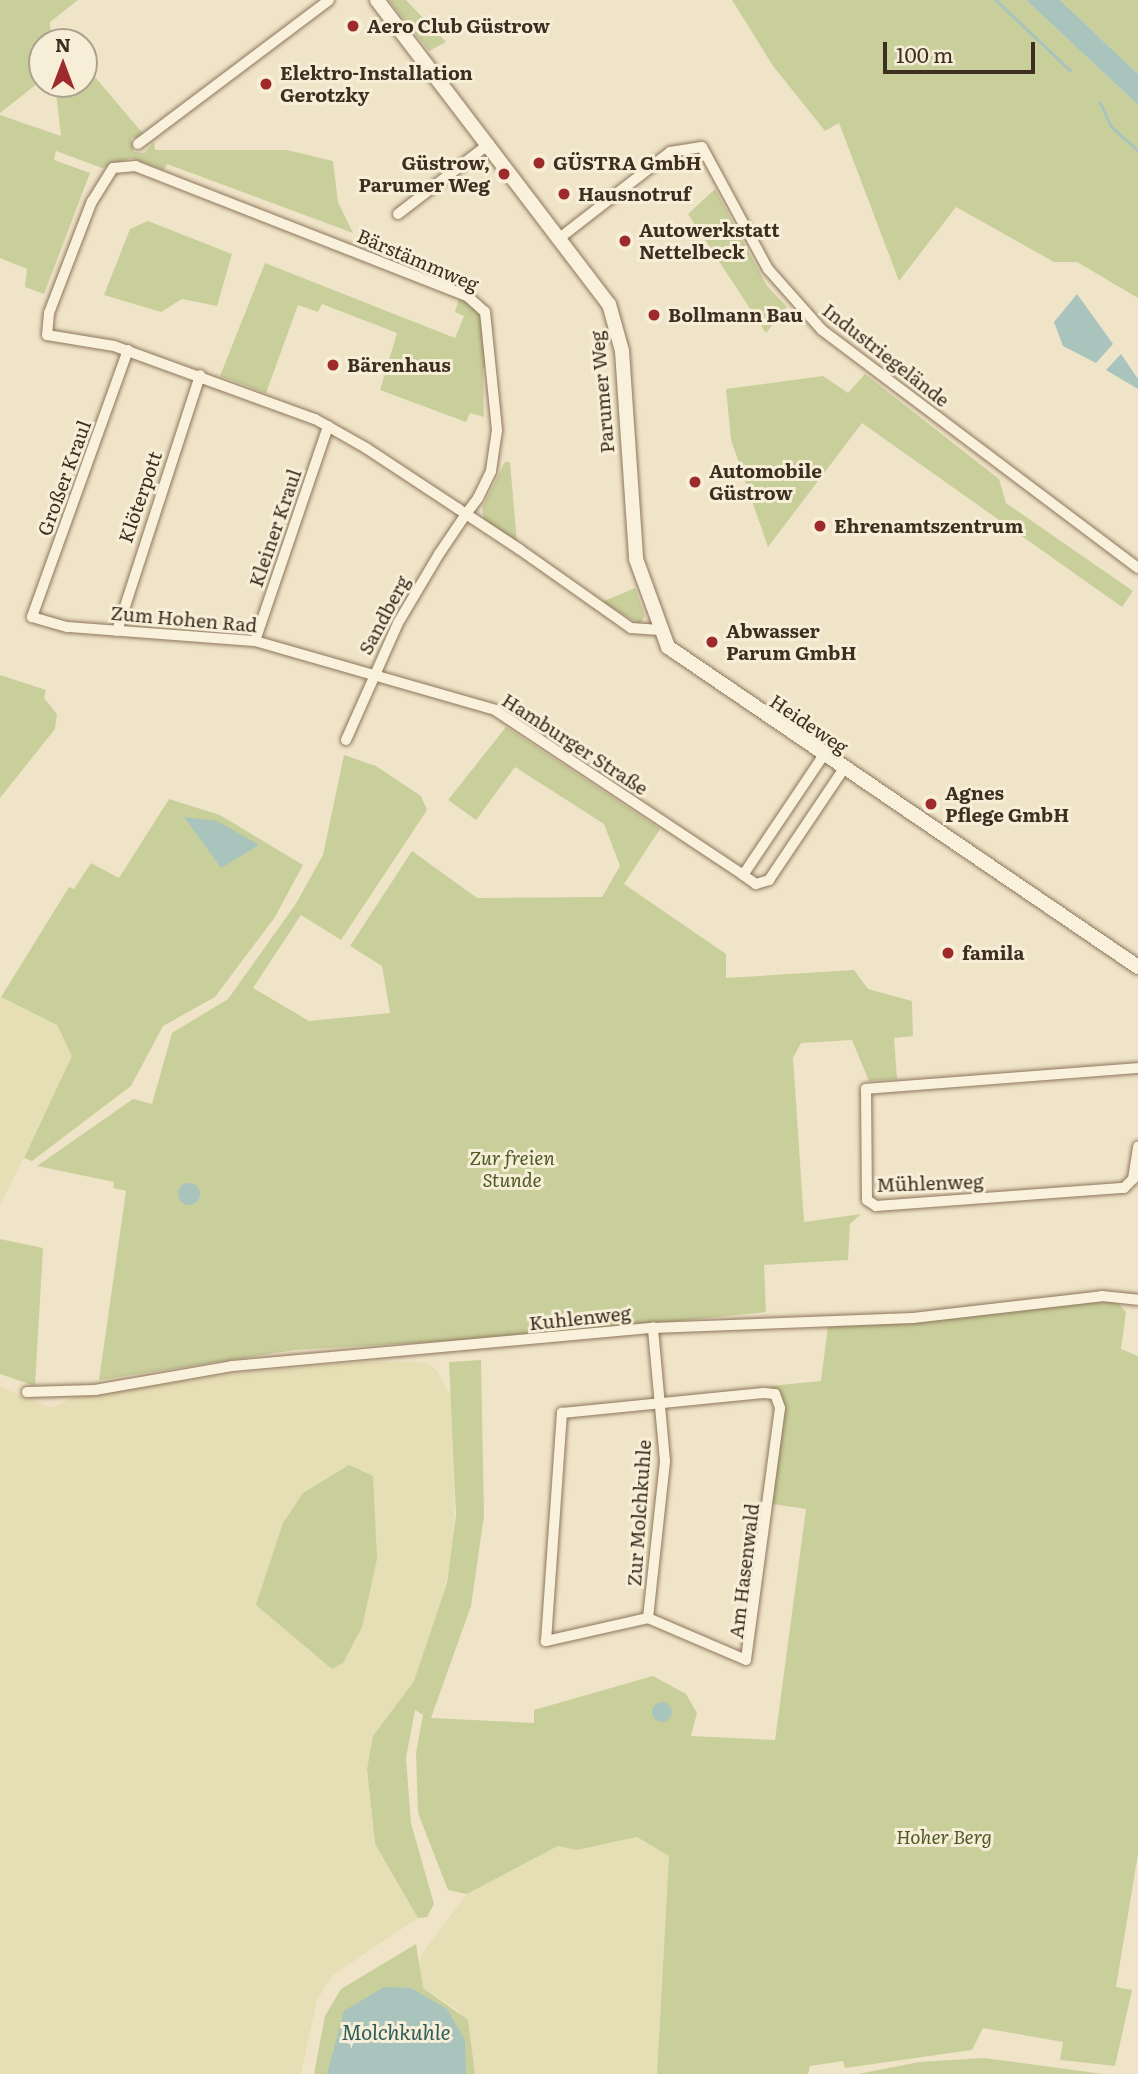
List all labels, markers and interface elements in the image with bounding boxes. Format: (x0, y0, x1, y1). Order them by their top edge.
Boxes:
place label: Aero Club Güstrow (367, 15, 550, 37)
marker: Aero Club Güstrow (345, 18, 361, 34)
north arrow (28, 28, 98, 98)
scale bar (886, 28, 1038, 72)
text: N (55, 30, 71, 58)
text: 100 m (896, 38, 953, 69)
place label: Elektro-Installation Gerotzky (280, 62, 473, 106)
marker: Elektro-Installation Gerotzky (258, 76, 274, 92)
place label: Güstrow, Parumer Weg (358, 152, 490, 196)
place label: GÜSTRA GmbH (553, 152, 701, 174)
marker: GÜSTRA GmbH (531, 155, 547, 171)
marker: Güstrow, Parumer Weg (496, 166, 512, 182)
place label: Hausnotruf (578, 183, 691, 205)
marker: Hausnotruf (556, 186, 572, 202)
place label: Autowerkstatt Nettelbeck (639, 219, 780, 263)
street label: Bärstämmweg (354, 224, 482, 296)
marker: Autowerkstatt Nettelbeck (617, 233, 633, 249)
street label: Industriegelände (818, 298, 954, 412)
place label: Bollmann Bau (668, 304, 803, 326)
marker: Bollmann Bau (646, 307, 662, 323)
street label: Parumer Weg (585, 330, 619, 454)
place label: Bärenhaus (347, 354, 451, 376)
marker: Bärenhaus (325, 357, 341, 373)
street label: Großer Kraul (33, 417, 95, 539)
street label: Klöterpott (114, 448, 166, 546)
place label: Automobile Güstrow (709, 460, 822, 504)
street label: Kleiner Kraul (244, 466, 306, 590)
marker: Automobile Güstrow (687, 474, 703, 490)
place label: Ehrenamtszentrum (834, 515, 1023, 537)
marker: Ehrenamtszentrum (812, 518, 828, 534)
street label: Sandberg (354, 572, 414, 658)
street label: Zum Hohen Rad (110, 601, 258, 637)
place label: Abwasser Parum GmbH (726, 620, 856, 664)
marker: Abwasser Parum GmbH (704, 634, 720, 650)
street label: Hamburger Straße (498, 688, 652, 800)
street label: Heideweg (765, 690, 853, 758)
place label: Agnes Pflege GmbH (945, 782, 1069, 826)
marker: Agnes Pflege GmbH (923, 796, 939, 812)
place label: famila (962, 942, 1024, 964)
marker: famila (940, 945, 956, 961)
park label: Zur freien Stunde (469, 1147, 555, 1191)
street label: Mühlenweg (876, 1170, 984, 1196)
street label: Kuhlenweg (528, 1301, 632, 1335)
street label: Zur Molchkuhle (623, 1439, 655, 1587)
street label: Am Hasenwald (724, 1502, 764, 1640)
park label: Hoher Berg (896, 1826, 992, 1848)
water label: Molchkuhle (342, 2018, 450, 2044)

